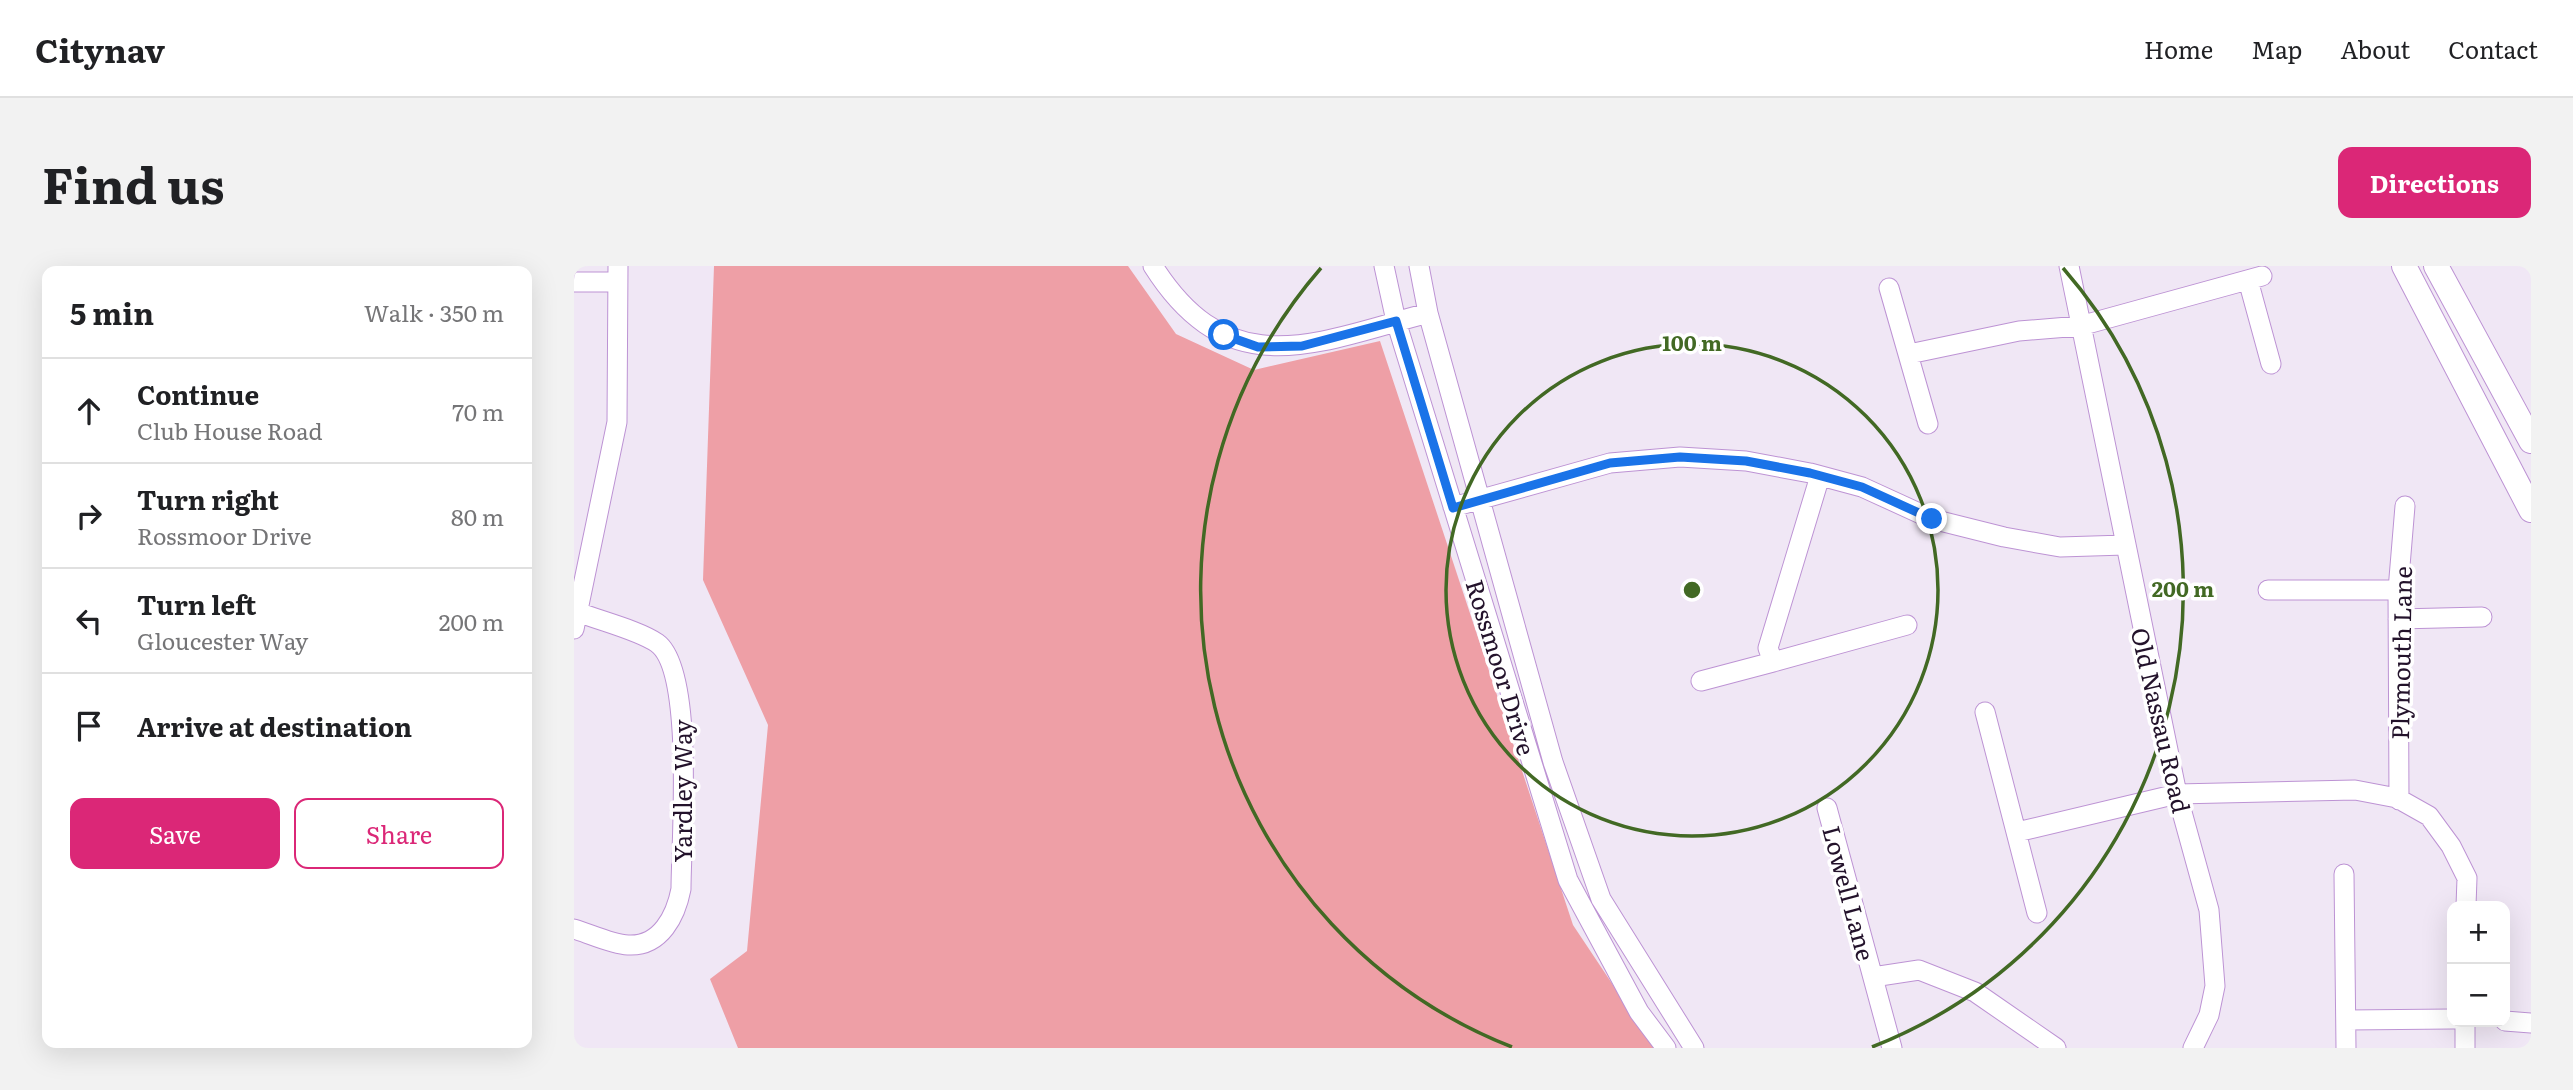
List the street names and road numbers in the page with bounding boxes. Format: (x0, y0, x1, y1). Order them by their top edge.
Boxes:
street label: Plymouth Lane (2381, 566, 2419, 740)
street label: Rossmoor Drive (1459, 575, 1545, 759)
street label: Old Nassau Road (2124, 624, 2200, 816)
street label: Yardley Way (664, 719, 699, 863)
street label: Lowell Lane (1815, 822, 1885, 964)

